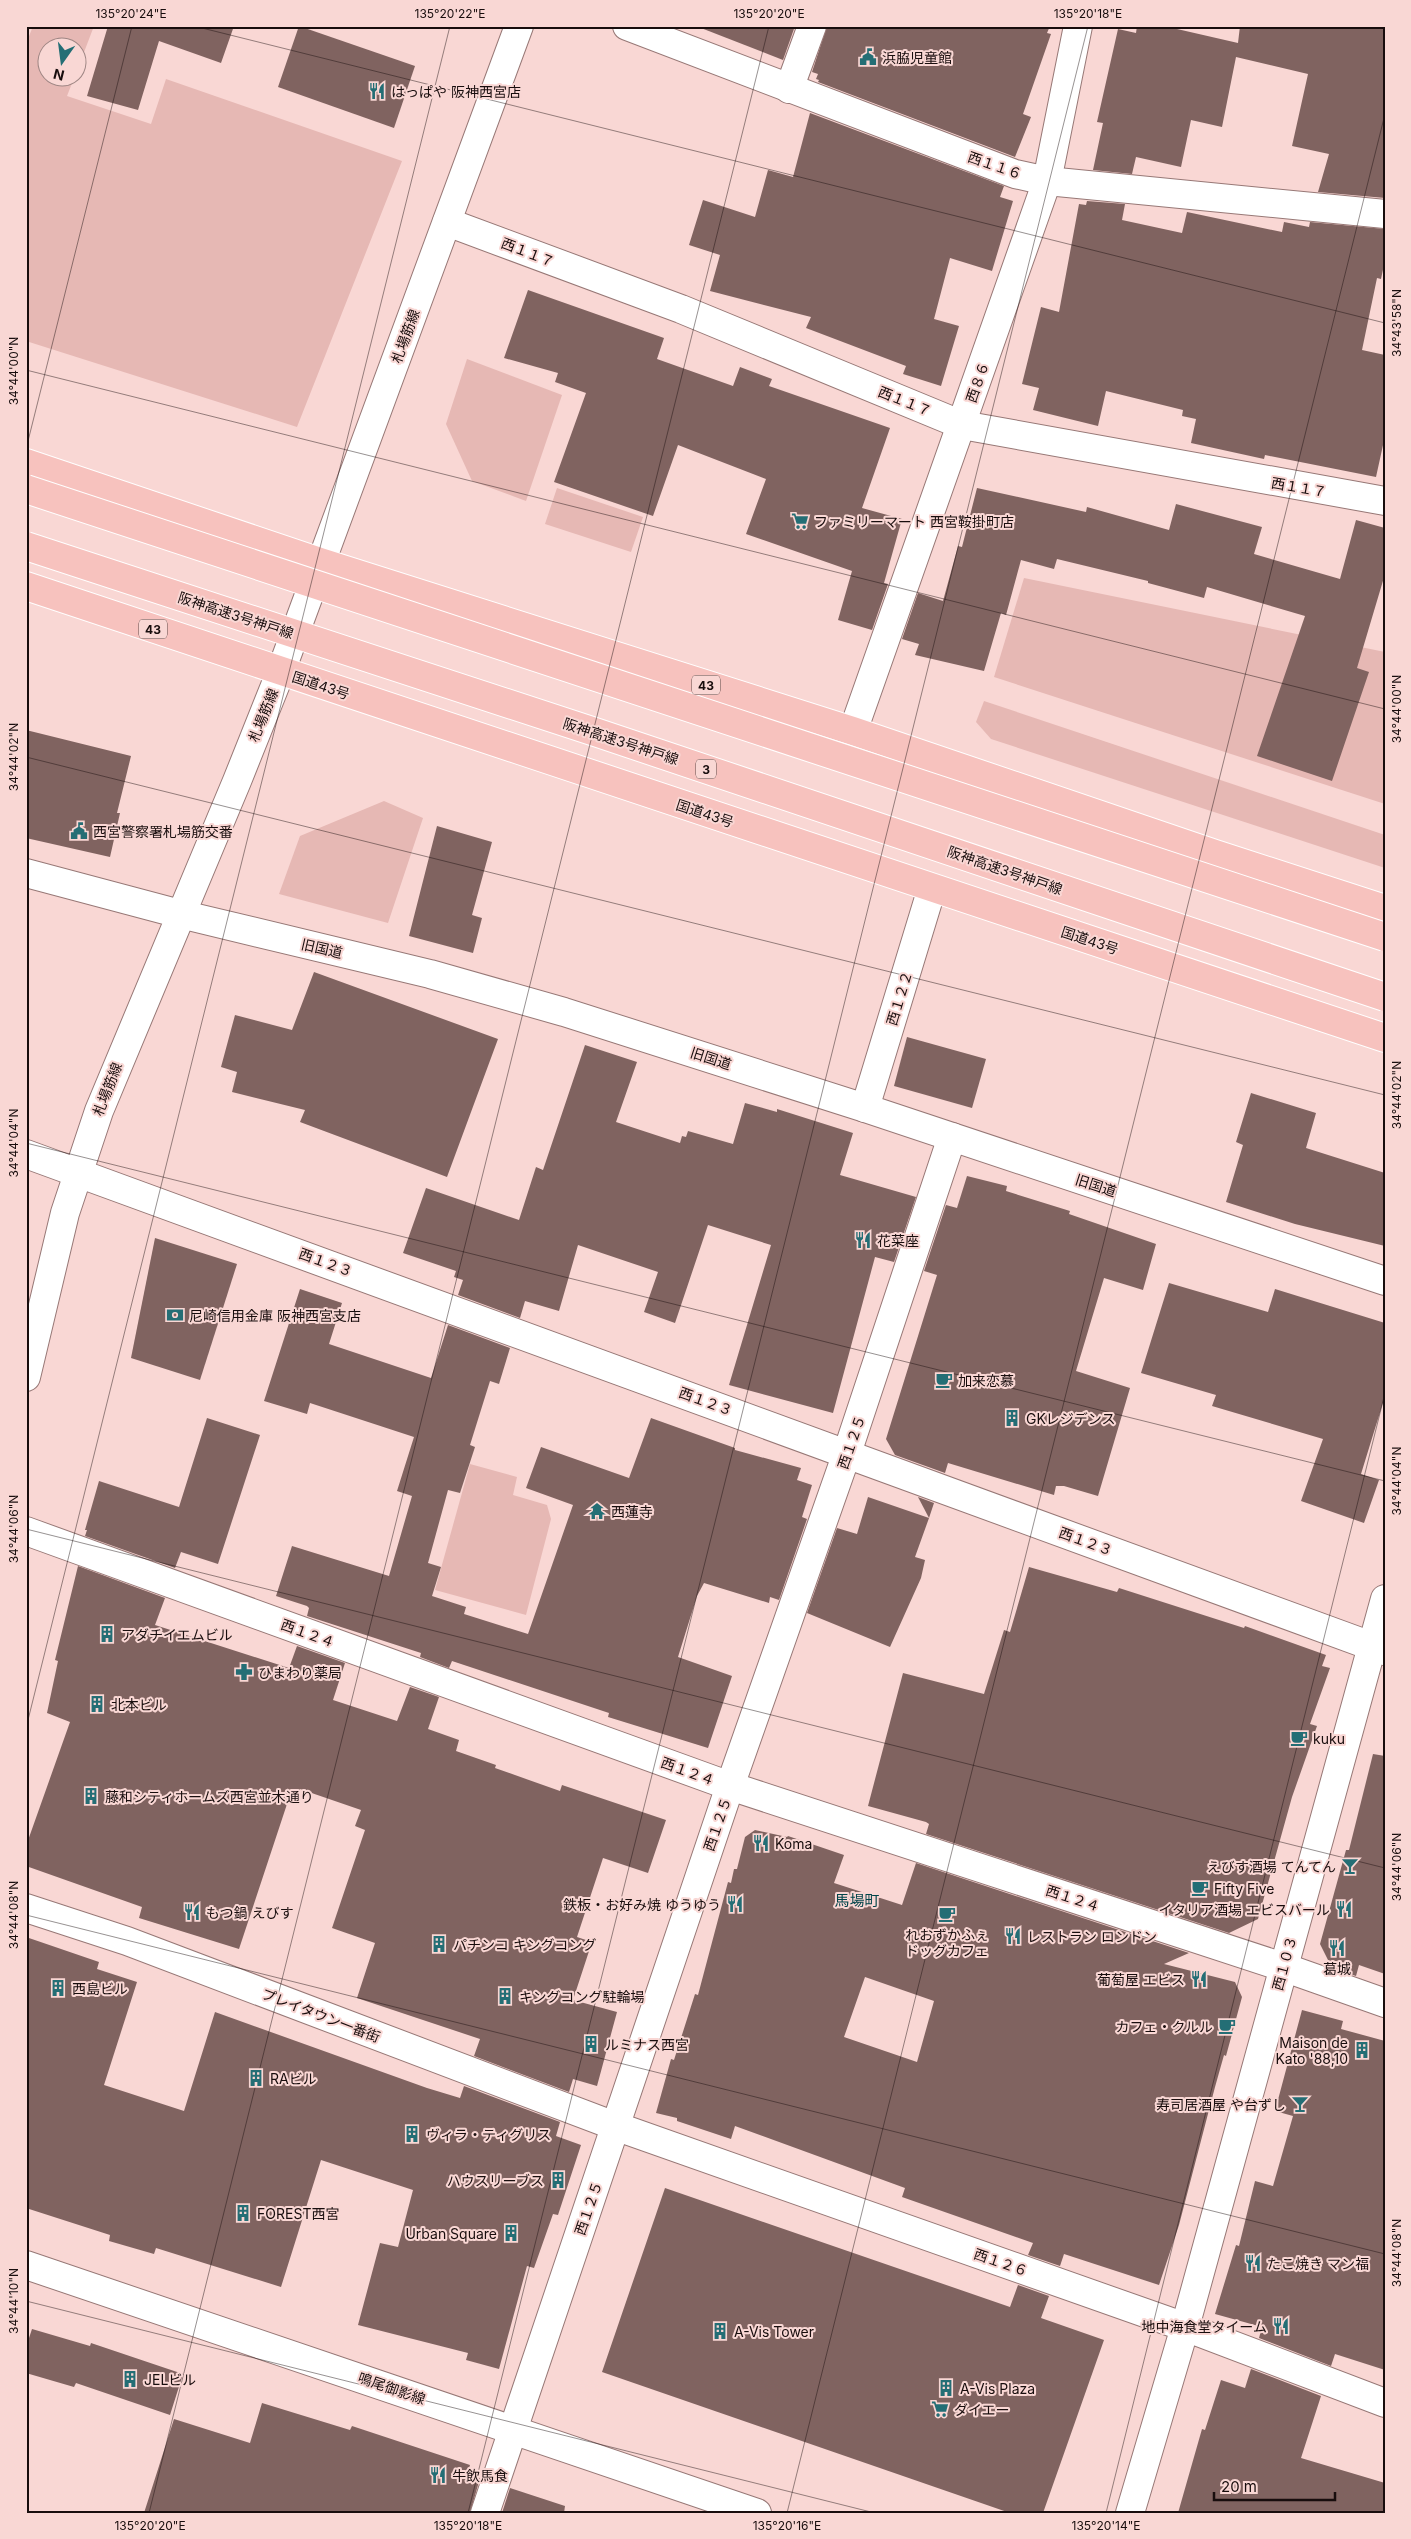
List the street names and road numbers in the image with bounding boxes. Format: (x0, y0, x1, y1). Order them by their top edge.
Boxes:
street label: 西１１６ (966, 148, 1024, 182)
street label: 西１１７ (499, 234, 557, 270)
street label: 札場筋線 (387, 307, 423, 365)
street label: 西８６ (962, 359, 992, 405)
street label: 西１１７ (876, 383, 934, 419)
street label: 西１１７ (1270, 474, 1328, 500)
street label: 阪神高速3号神戸線 (176, 588, 296, 642)
road number: 43 (139, 620, 167, 638)
street label: 国道43号 (290, 668, 352, 702)
road number: 43 (692, 676, 720, 694)
street label: 札場筋線 (245, 686, 281, 744)
street label: 阪神高速3号神戸線 (561, 714, 681, 768)
road number: 3 (696, 760, 716, 779)
street label: 国道43号 (674, 796, 736, 830)
street label: 阪神高速3号神戸線 (945, 842, 1065, 898)
street label: 国道43号 (1059, 923, 1121, 957)
street label: 旧国道 (300, 935, 344, 961)
street label: 西１２２ (883, 969, 915, 1027)
street label: 旧国道 (688, 1043, 734, 1073)
street label: 札場筋線 (89, 1060, 125, 1118)
street label: 旧国道 (1073, 1170, 1119, 1200)
street label: 西１２３ (297, 1244, 355, 1280)
street label: 西１２３ (677, 1383, 735, 1419)
street label: 西１２５ (834, 1413, 868, 1471)
street label: 西１２３ (1057, 1523, 1115, 1559)
street label: 西１２４ (279, 1615, 337, 1651)
street label: 西１２４ (659, 1753, 717, 1789)
street label: 西１２５ (700, 1795, 734, 1853)
street label: 西１２４ (1044, 1881, 1102, 1915)
street label: 西１０３ (1269, 1934, 1299, 1992)
street label: プレイタウン一番街 (259, 1985, 383, 2045)
street label: 西１２５ (571, 2179, 605, 2237)
street label: 西１２６ (972, 2245, 1030, 2279)
street label: 鳴尾御影線 (356, 2369, 428, 2407)

